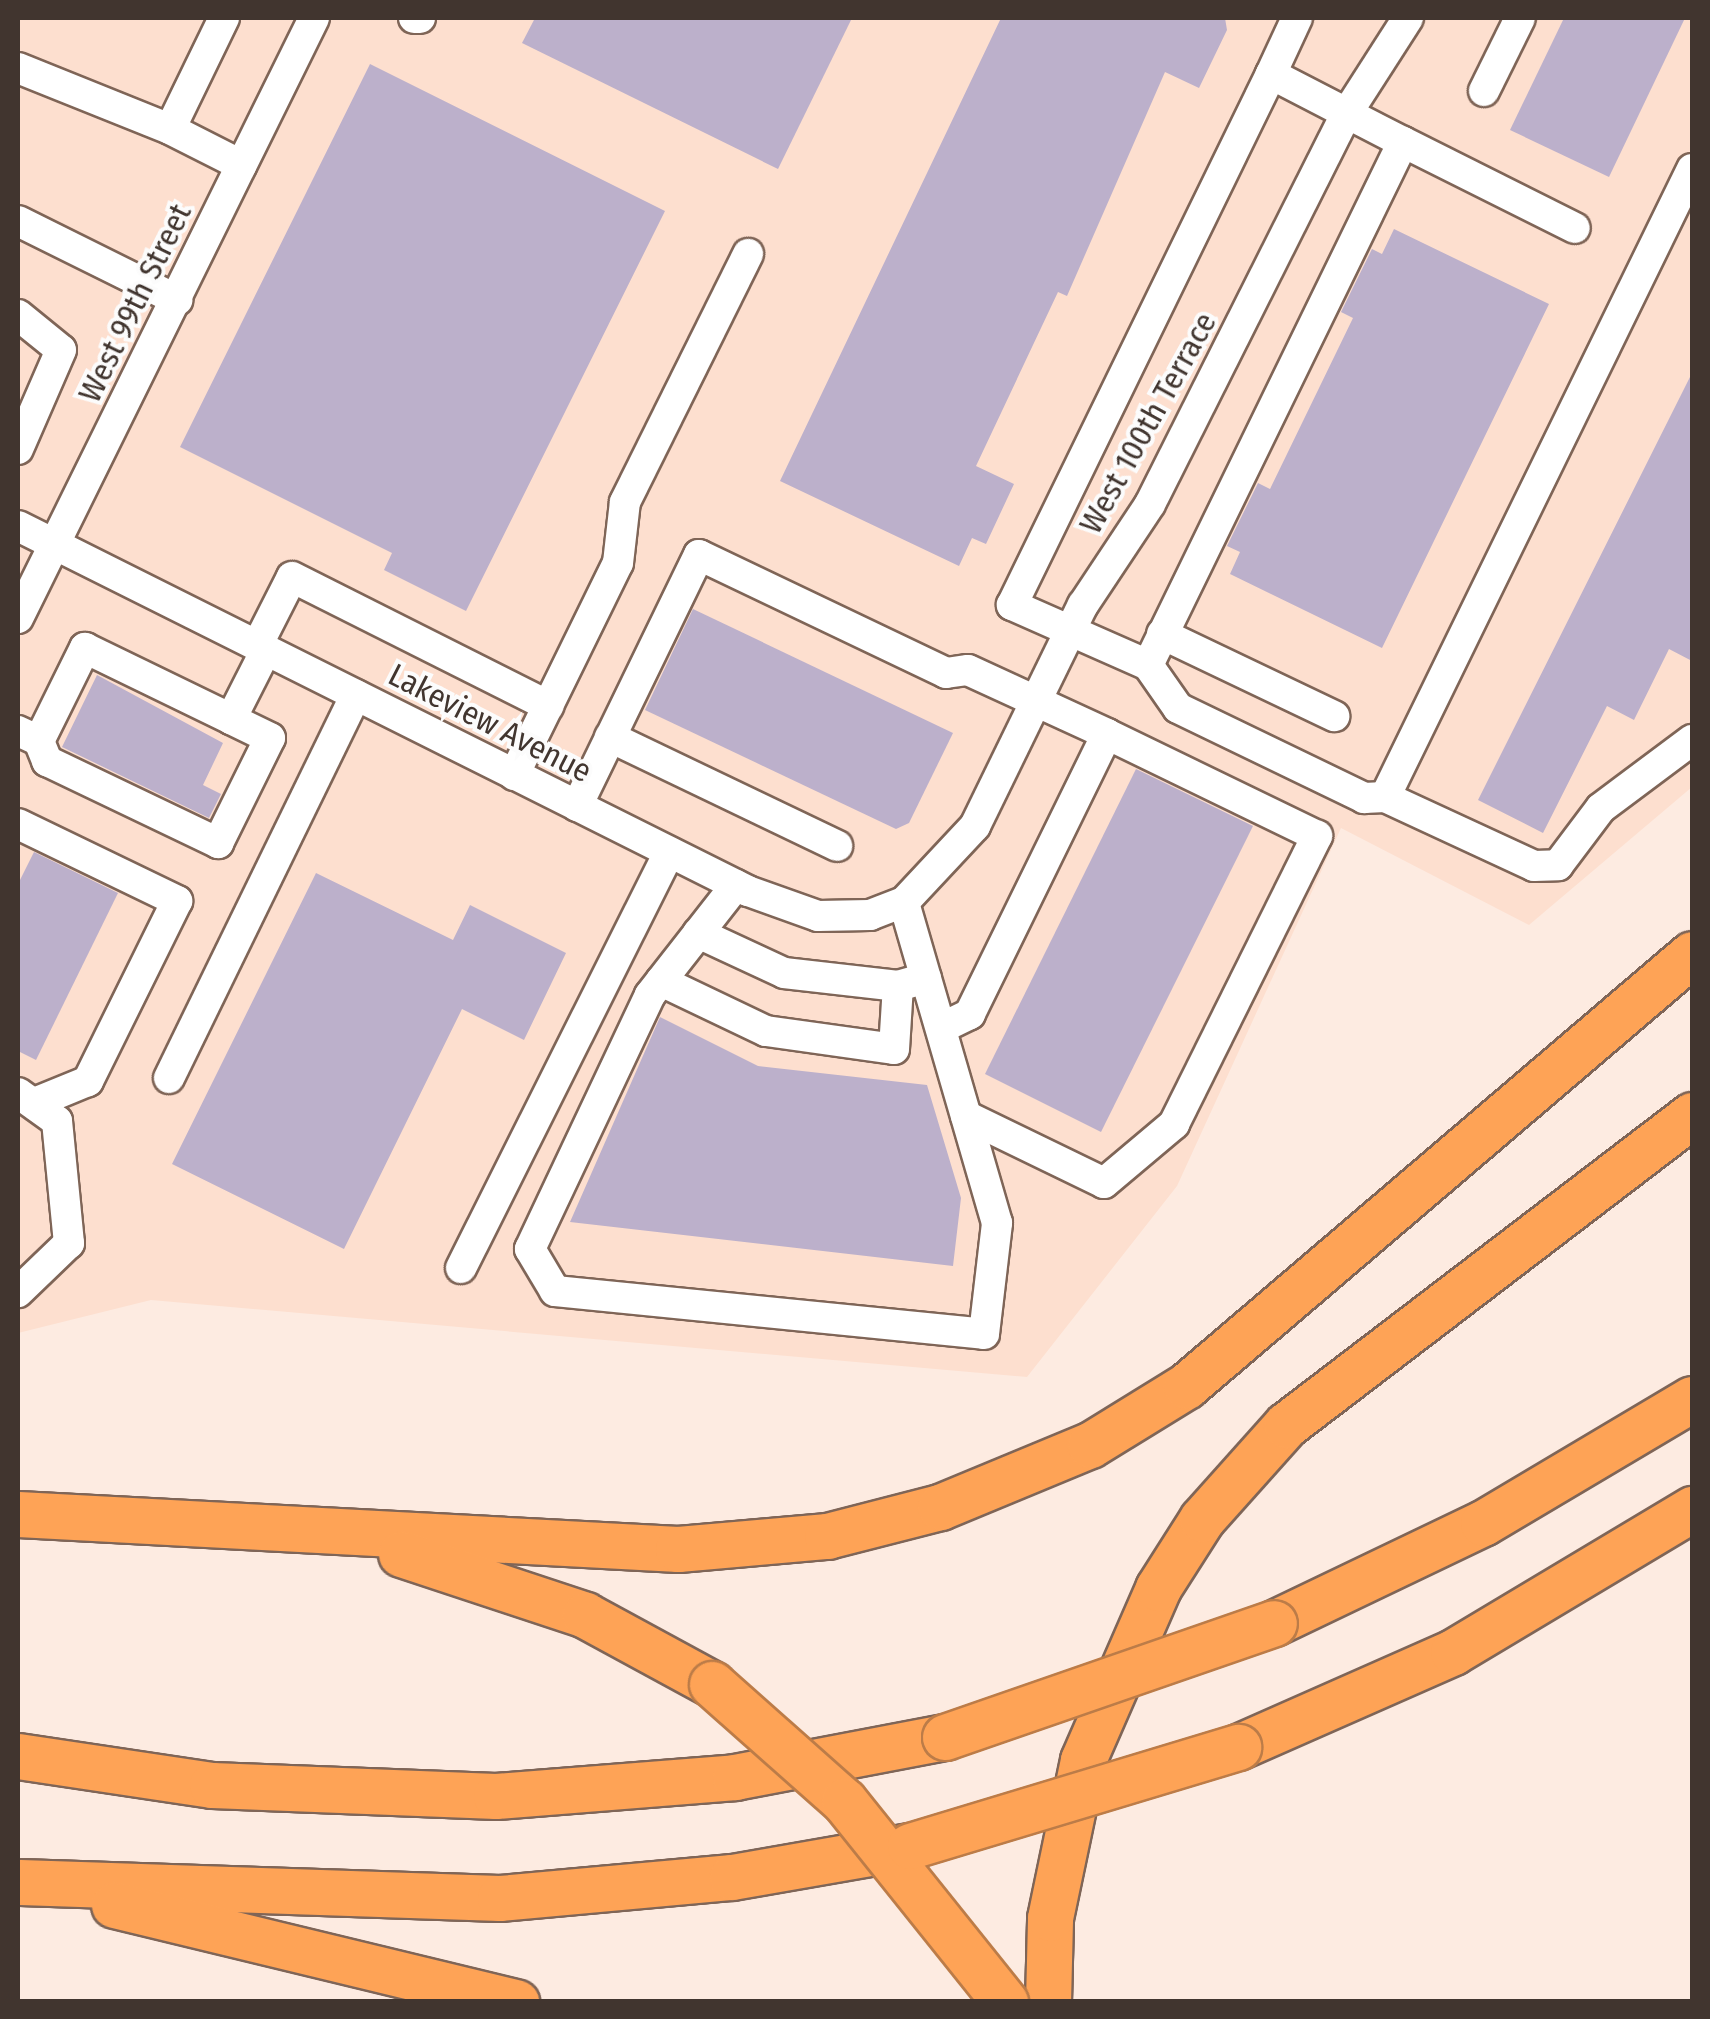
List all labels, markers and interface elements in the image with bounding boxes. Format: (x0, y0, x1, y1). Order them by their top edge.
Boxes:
street label: West 99th Street (70, 198, 200, 408)
street label: West 100th Terrace (1071, 306, 1225, 540)
street label: Lakeview Avenue (382, 655, 598, 791)

